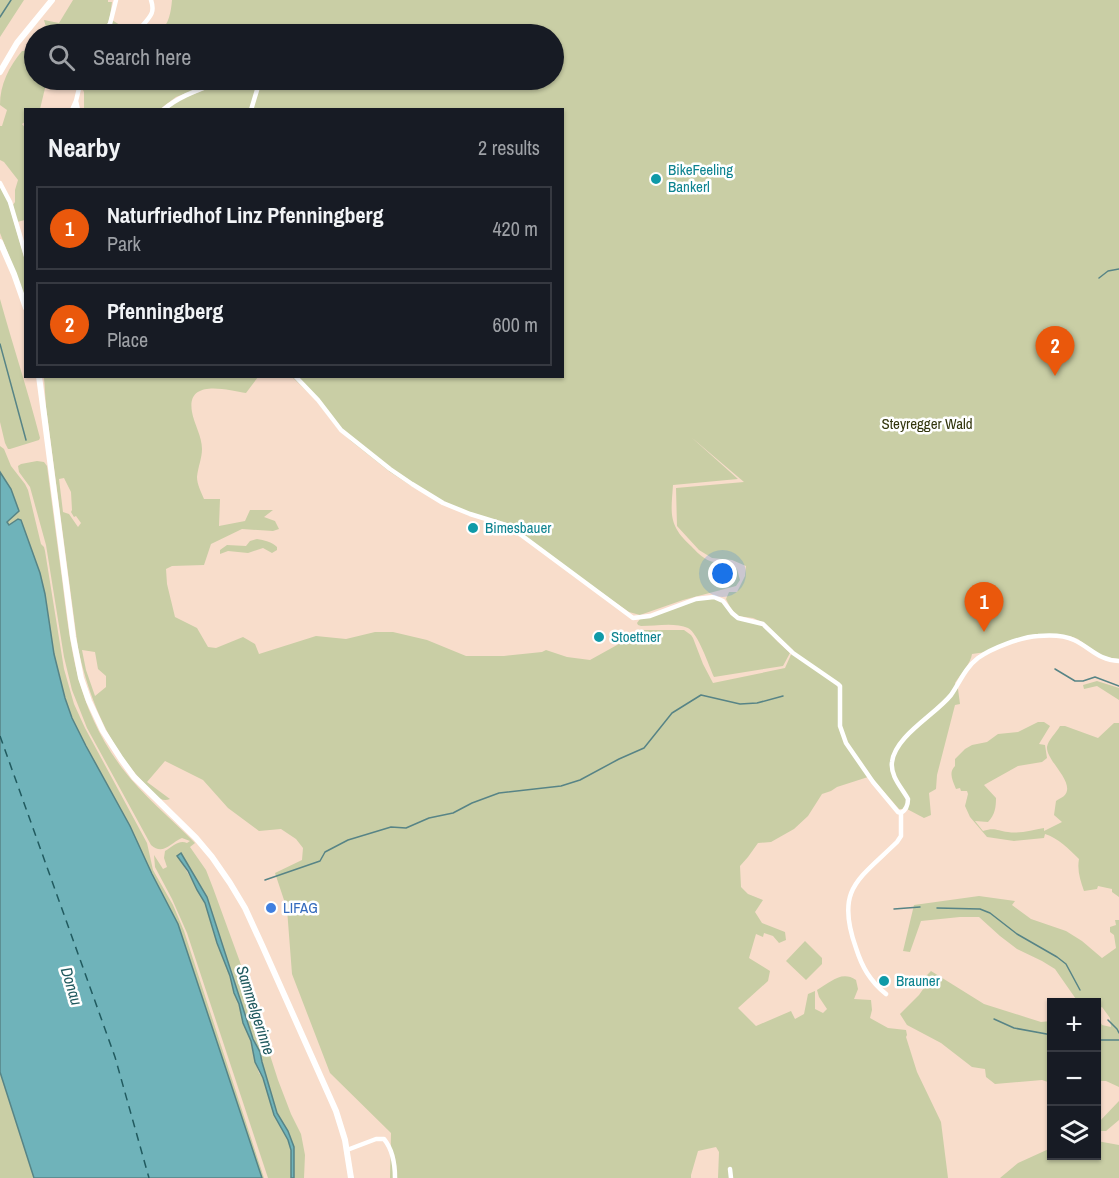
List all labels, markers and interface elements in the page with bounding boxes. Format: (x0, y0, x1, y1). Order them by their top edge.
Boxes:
search box (24, 24, 564, 90)
icon: search (45, 41, 78, 74)
text: Search here (93, 42, 191, 72)
text: Nearby (48, 130, 120, 165)
text: 2 results (478, 134, 540, 161)
place label: BikeFeeling Bankerl (668, 159, 733, 197)
marker: BikeFeeling Bankerl (649, 172, 663, 186)
text: Naturfriedhof Linz Pfenningberg (107, 200, 384, 230)
text: 1 (65, 215, 74, 242)
text: 420 m (492, 215, 538, 242)
text: Park (107, 230, 141, 257)
text: Pfenningberg (107, 296, 223, 326)
text: 2 (65, 311, 74, 338)
text: 600 m (492, 311, 538, 338)
text: Place (107, 326, 148, 353)
pin: 2 (1036, 326, 1074, 376)
park label: Steyregger Wald (881, 413, 973, 434)
place label: Bimesbauer (485, 517, 551, 538)
marker: Bimesbauer (466, 521, 480, 535)
your location (708, 559, 737, 588)
pin: 1 (964, 582, 1004, 632)
place label: Stoettner (611, 626, 661, 647)
marker: Stoettner (592, 630, 606, 644)
place label: LIFAG (283, 897, 318, 918)
marker: LIFAG (264, 901, 278, 915)
water label: Sammelgerinne (231, 963, 281, 1057)
water label: Donau (56, 964, 88, 1008)
place label: Brauner (896, 970, 940, 991)
marker: Brauner (877, 974, 891, 988)
map controls (1047, 998, 1101, 1160)
button: + (1047, 998, 1101, 1052)
button: − (1047, 1052, 1101, 1106)
button: layers (1047, 1106, 1101, 1160)

